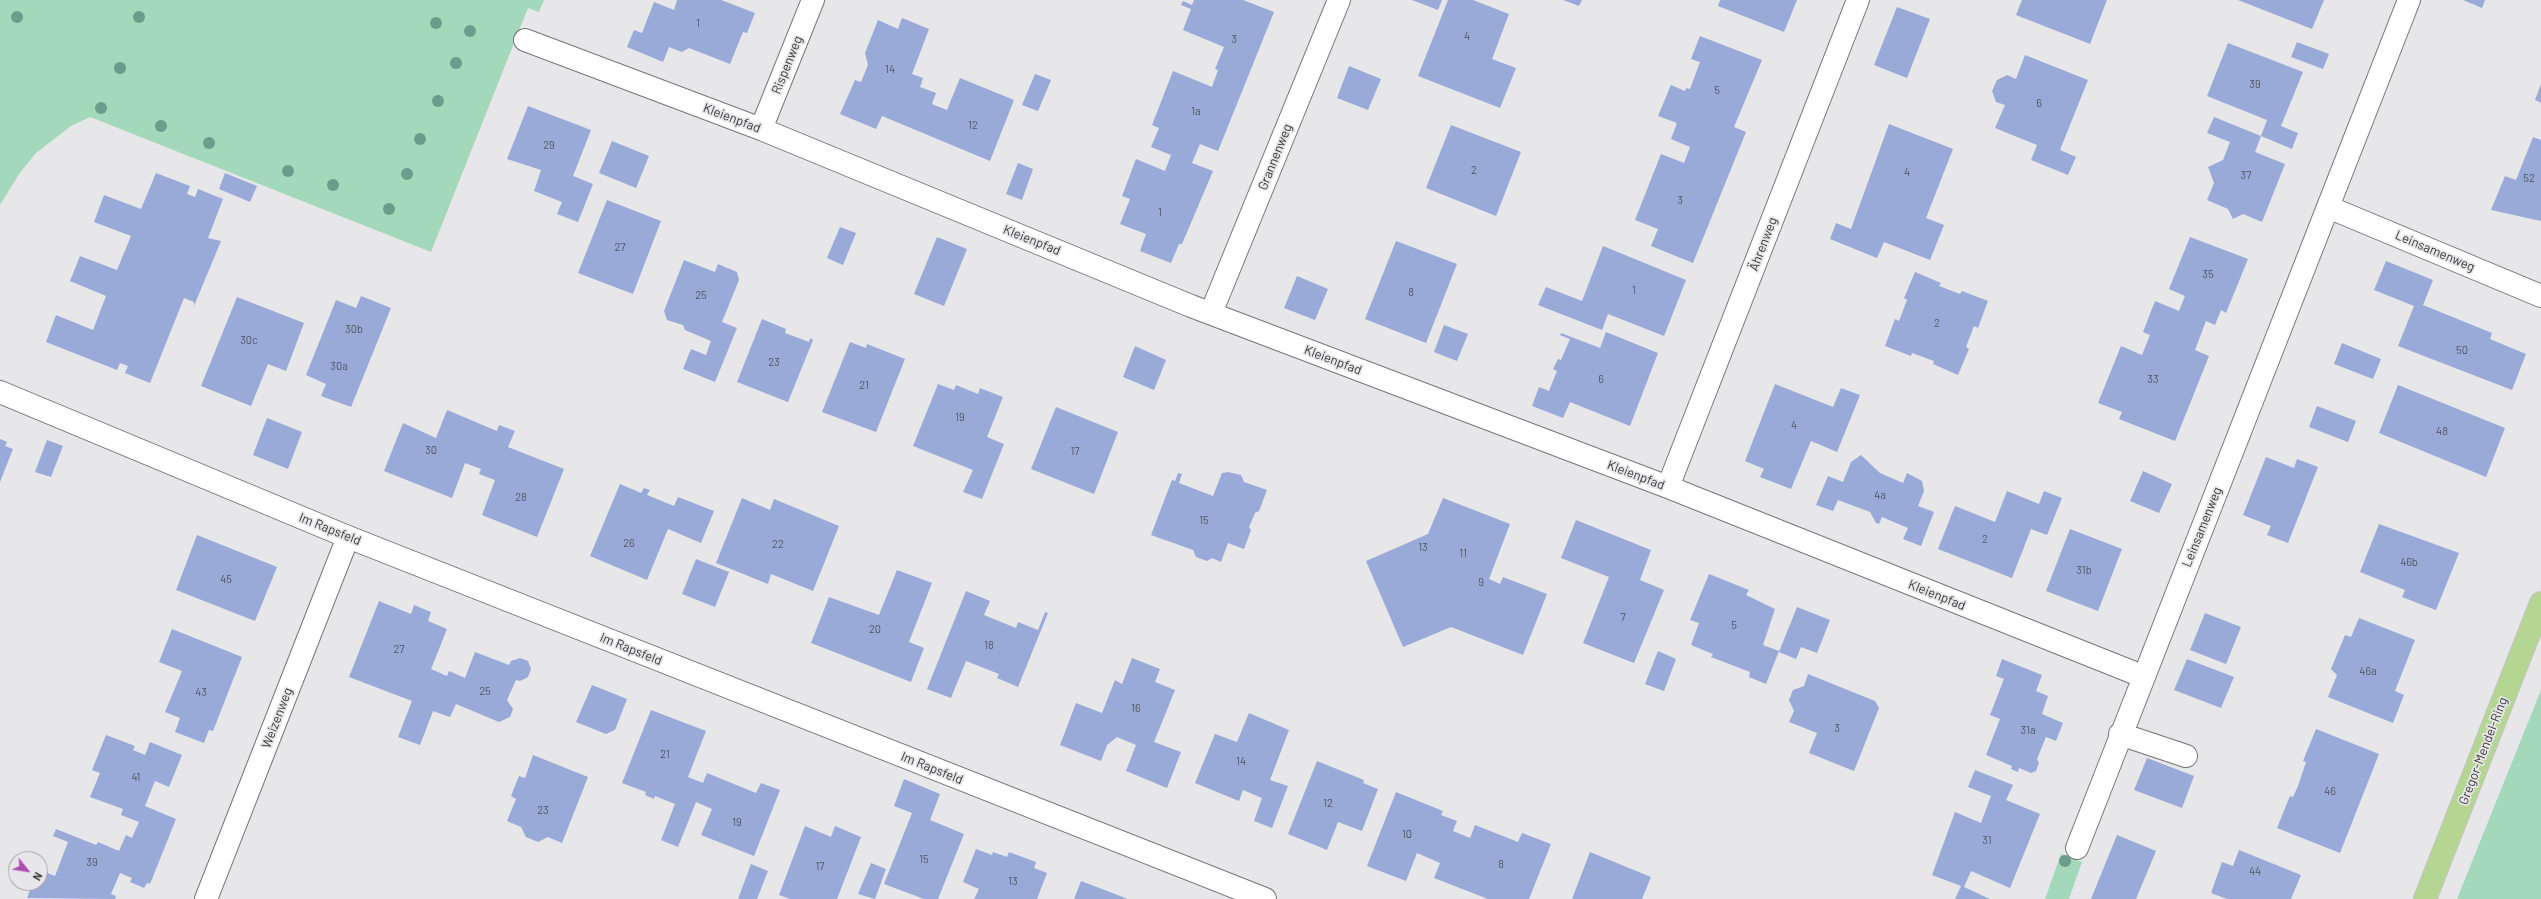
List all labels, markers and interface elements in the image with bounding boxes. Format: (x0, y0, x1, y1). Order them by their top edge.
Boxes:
house number: 1 (696, 16, 700, 30)
house number: 4 (1464, 29, 1470, 43)
house number: 3 (1231, 32, 1237, 46)
street label: Rispenweg (768, 34, 806, 96)
house number: 14 (885, 62, 895, 76)
house number: 39 (2249, 77, 2261, 91)
house number: 5 (1714, 83, 1720, 97)
house number: 6 (2036, 96, 2042, 110)
street label: Kleienpfad (701, 100, 763, 136)
house number: 1a (1191, 104, 1201, 118)
house number: 12 (968, 118, 978, 132)
street label: Grannenweg (1255, 122, 1295, 192)
house number: 29 (543, 138, 555, 152)
house number: 2 (1471, 163, 1477, 177)
house number: 4 (1904, 165, 1910, 179)
house number: 37 (2241, 168, 2251, 182)
house number: 52 (2523, 171, 2535, 185)
house number: 3 (1677, 193, 1683, 207)
house number: 1 (1158, 205, 1162, 219)
street label: Ährenweg (1746, 215, 1780, 273)
street label: Kleienpfad (1001, 221, 1063, 259)
street label: Leinsamenweg (2393, 227, 2477, 275)
house number: 27 (614, 240, 626, 254)
house number: 35 (2202, 267, 2214, 281)
house number: 1 (1632, 283, 1636, 297)
house number: 8 (1408, 285, 1414, 299)
house number: 25 (695, 288, 707, 302)
house number: 2 (1934, 316, 1940, 330)
house number: 30b (345, 322, 363, 336)
house number: 30c (240, 333, 258, 347)
street label: Kleienpfad (1302, 342, 1364, 378)
house number: 50 (2456, 343, 2468, 357)
house number: 23 (768, 355, 780, 369)
house number: 30a (330, 359, 348, 373)
house number: 6 (1598, 372, 1604, 386)
house number: 33 (2147, 372, 2159, 386)
house number: 21 (859, 378, 869, 392)
house number: 19 (955, 410, 965, 424)
house number: 4 (1791, 418, 1797, 432)
house number: 48 (2436, 424, 2448, 438)
house number: 30 (425, 443, 437, 457)
house number: 17 (1070, 444, 1080, 458)
street label: Kleienpfad (1605, 457, 1667, 493)
street label: Leinsamenweg (2179, 485, 2225, 569)
house number: 4a (1874, 488, 1886, 502)
house number: 28 (515, 490, 527, 504)
street label: Im Rapsfeld (297, 509, 363, 549)
house number: 15 (1199, 513, 1209, 527)
house number: 2 (1982, 532, 1988, 546)
house number: 26 (623, 536, 635, 550)
house number: 22 (772, 537, 784, 551)
house number: 13 (1418, 540, 1428, 554)
house number: 11 (1459, 546, 1467, 560)
house number: 46b (2400, 555, 2418, 569)
house number: 31b (2076, 563, 2092, 577)
house number: 45 (220, 572, 232, 586)
house number: 9 (1478, 575, 1484, 589)
street label: Kleienpfad (1906, 576, 1968, 614)
house number: 7 (1620, 610, 1626, 624)
house number: 5 (1731, 618, 1737, 632)
house number: 20 (869, 622, 881, 636)
street label: Im Rapsfeld (598, 629, 664, 669)
house number: 18 (984, 638, 994, 652)
house number: 27 (393, 642, 405, 656)
house number: 46a (2359, 664, 2377, 678)
house number: 25 (479, 684, 491, 698)
house number: 43 (195, 685, 207, 699)
street label: Weizenweg (258, 685, 296, 751)
street label: Gregor-Mendel-Ring (2455, 695, 2511, 807)
house number: 16 (1131, 701, 1141, 715)
house number: 3 (1834, 721, 1840, 735)
house number: 31a (2020, 723, 2036, 737)
house number: 21 (660, 747, 670, 761)
street label: Im Rapsfeld (899, 748, 965, 788)
house number: 14 (1236, 754, 1246, 768)
house number: 41 (132, 770, 140, 784)
house number: 46 (2324, 784, 2336, 798)
house number: 12 (1323, 796, 1333, 810)
house number: 23 (537, 803, 549, 817)
house number: 19 (732, 815, 742, 829)
house number: 10 (1402, 827, 1412, 841)
house number: 31 (1982, 833, 1992, 847)
north arrow (8, 851, 48, 891)
house number: 15 (919, 852, 929, 866)
house number: 39 (86, 855, 98, 869)
house number: 8 (1498, 857, 1504, 871)
house number: 17 (815, 859, 825, 873)
house number: 44 (2249, 864, 2261, 878)
text: N (31, 870, 45, 883)
house number: 13 (1008, 874, 1018, 888)

